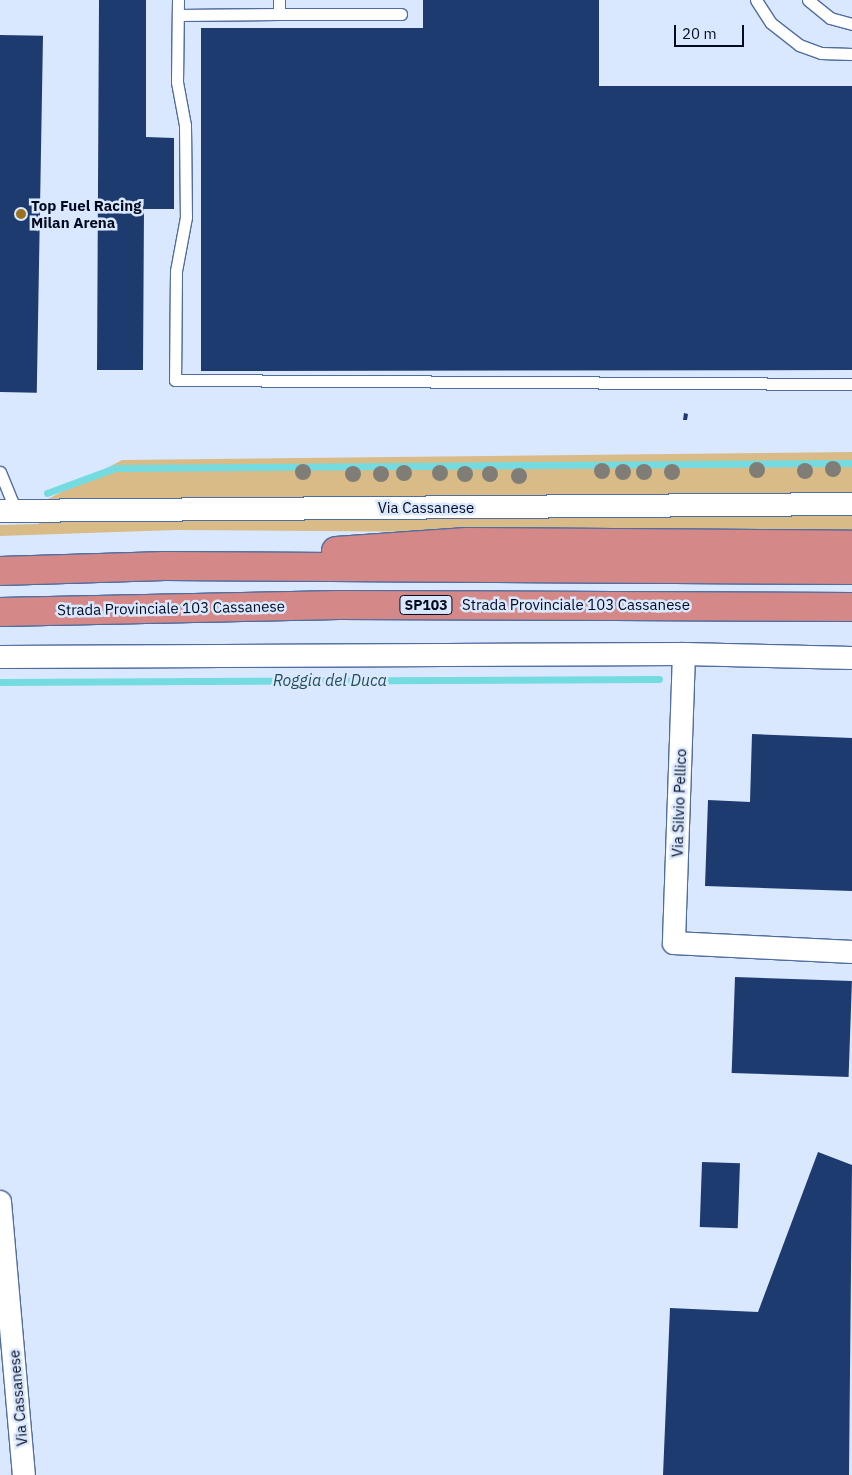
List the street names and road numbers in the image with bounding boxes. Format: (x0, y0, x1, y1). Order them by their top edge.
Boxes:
street label: Via Cassanese (378, 499, 474, 517)
road number: SP103 (398, 594, 454, 616)
street label: Strada Provinciale 103 Cassanese (462, 596, 690, 614)
street label: Strada Provinciale 103 Cassanese (57, 597, 285, 619)
street label: Via Silvio Pellico (668, 748, 690, 858)
street label: Via Cassanese (5, 1349, 31, 1447)

